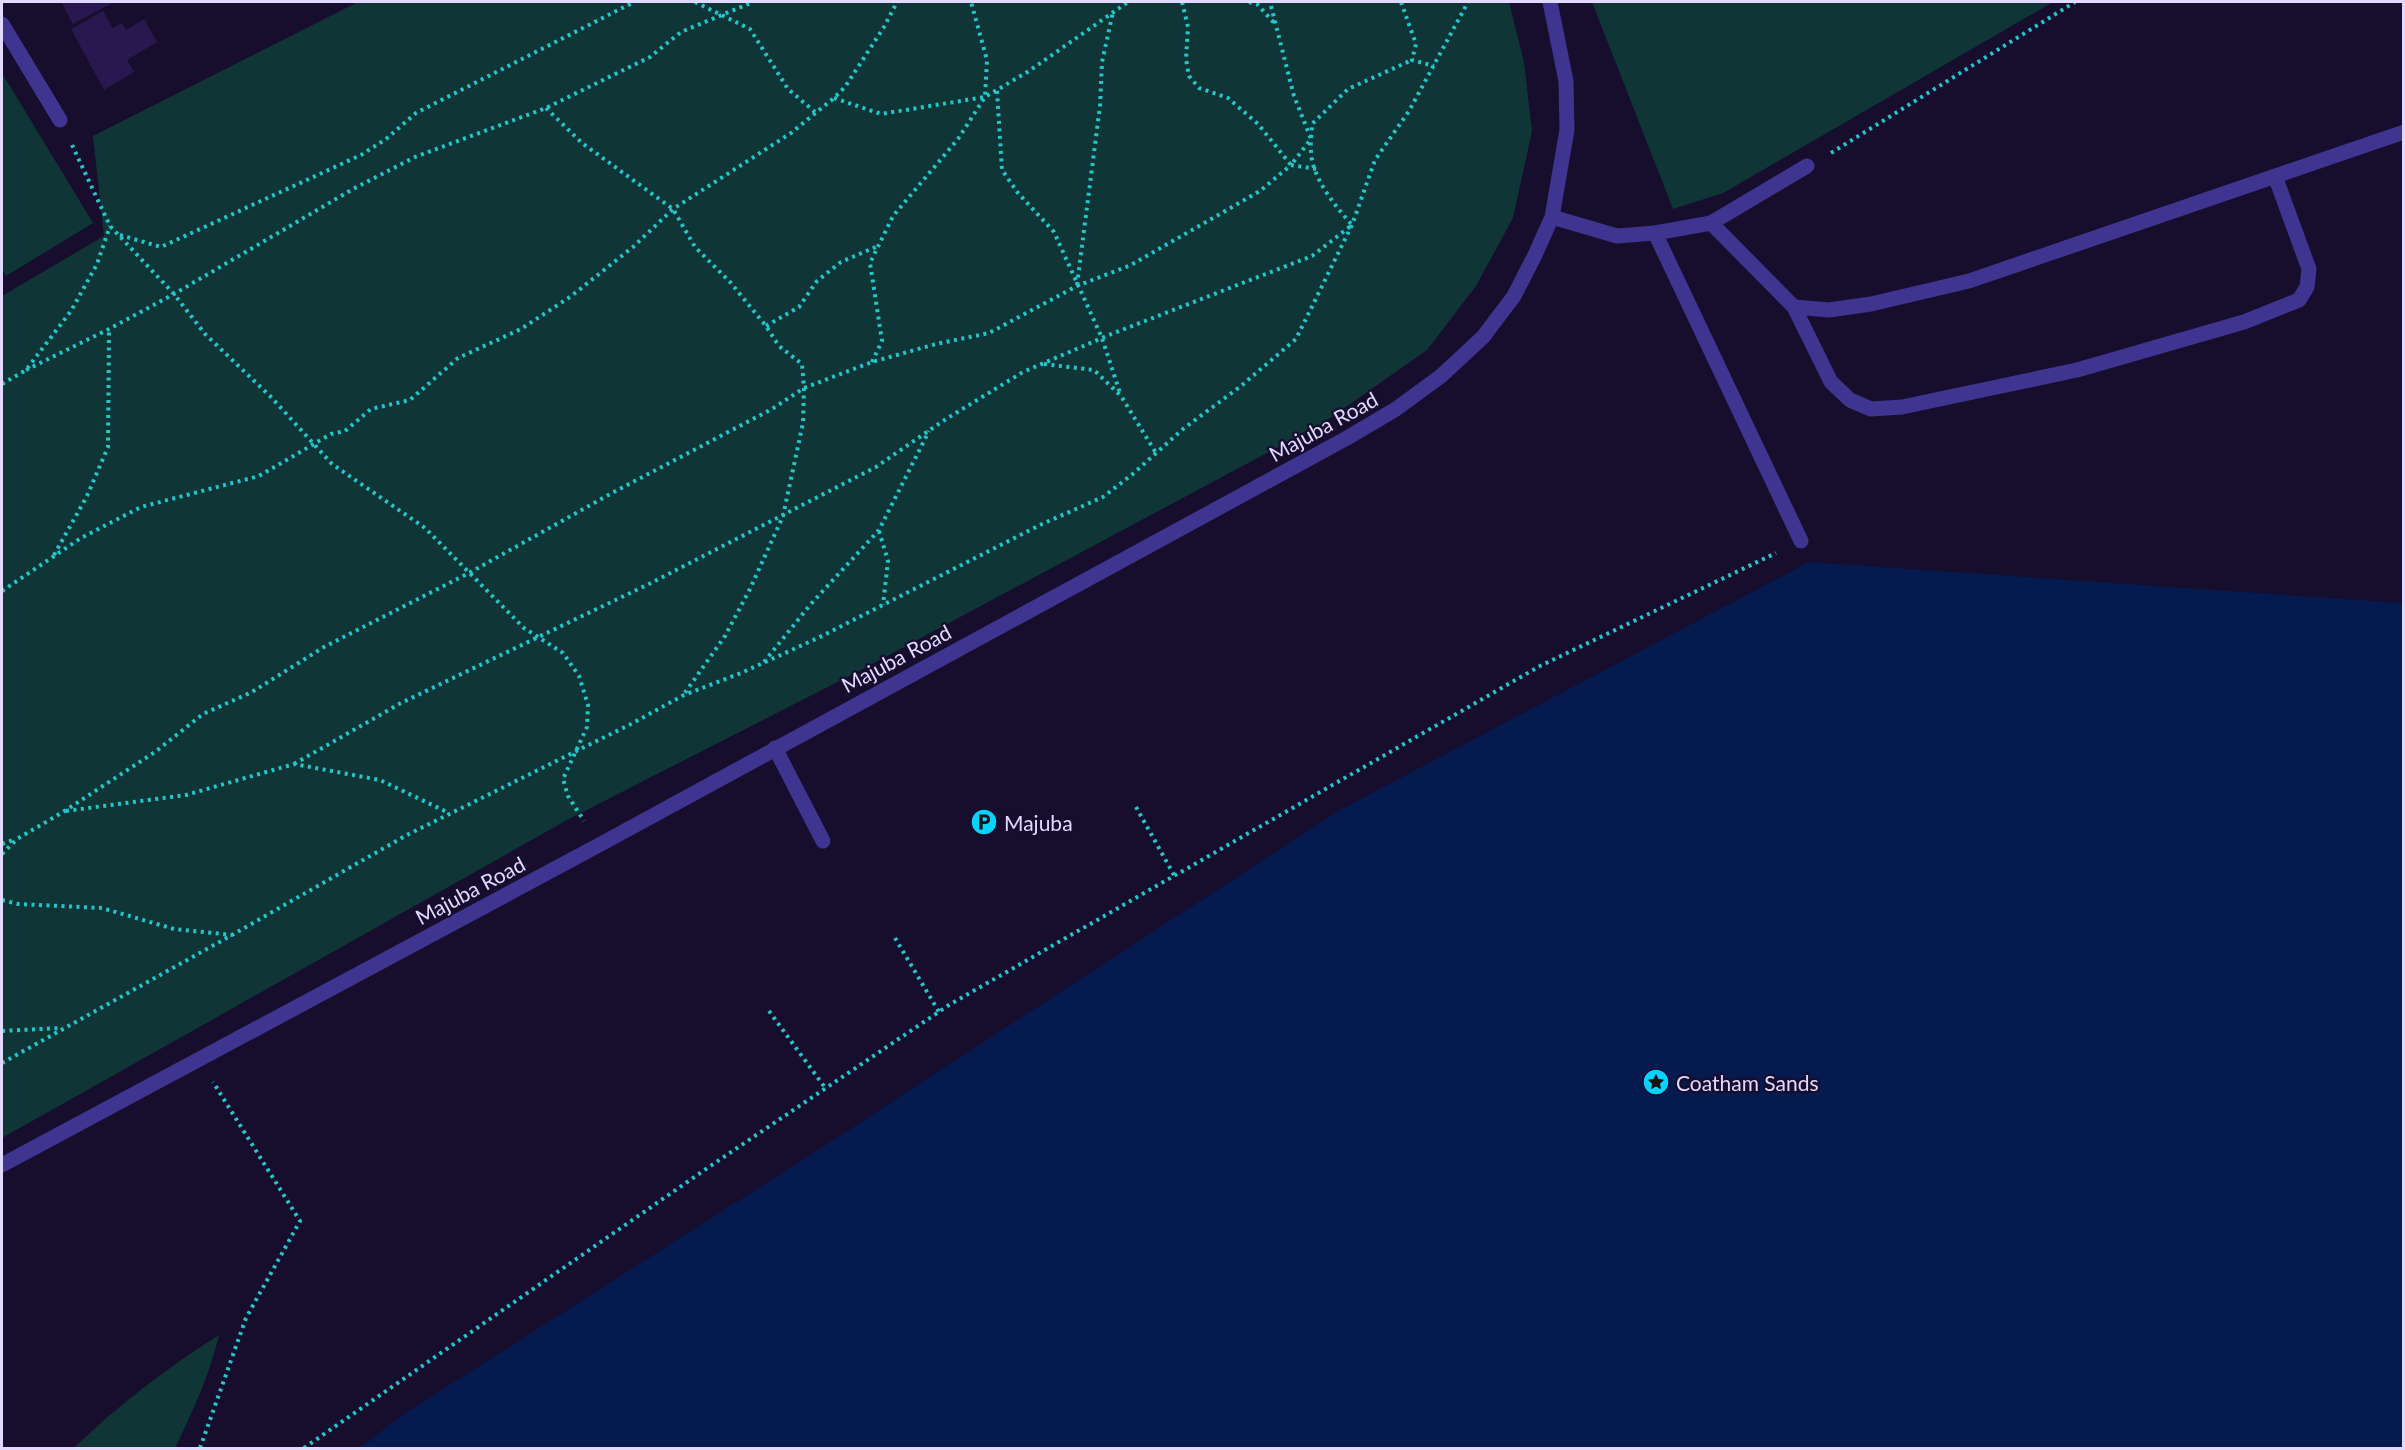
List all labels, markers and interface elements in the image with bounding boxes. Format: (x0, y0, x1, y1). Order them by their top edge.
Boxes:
street label: Majuba Road (1264, 386, 1382, 466)
street label: Majuba Road (837, 619, 955, 697)
parking icon: Majuba (969, 807, 999, 837)
place label: Majuba (1004, 810, 1073, 835)
street label: Majuba Road (411, 851, 529, 929)
place icon: Coatham Sands (1641, 1067, 1671, 1097)
place label: Coatham Sands (1676, 1070, 1819, 1095)

